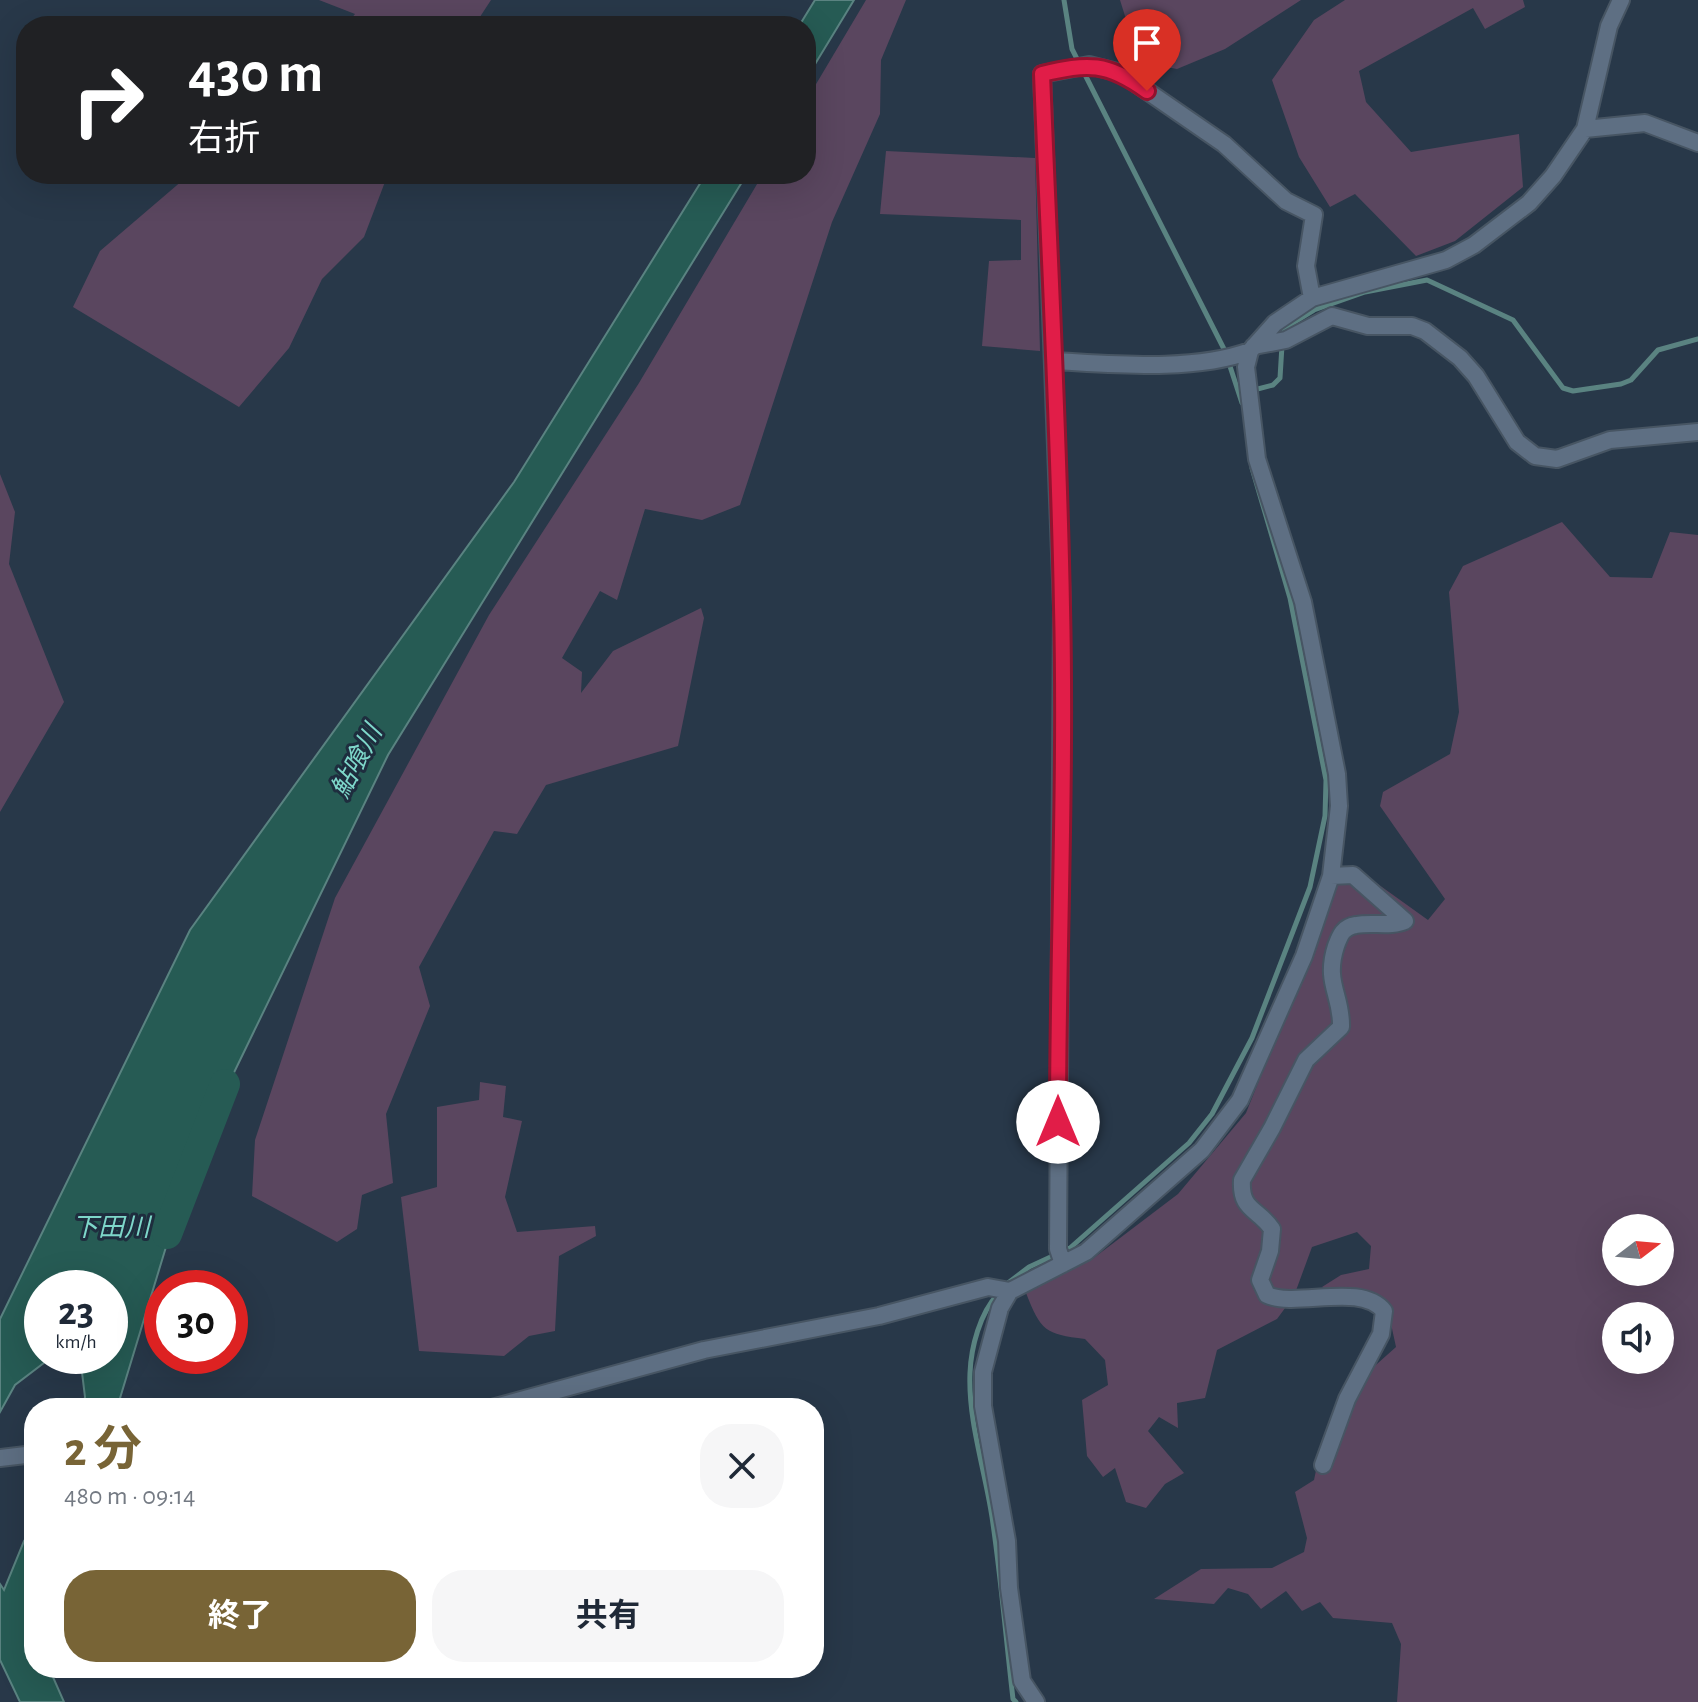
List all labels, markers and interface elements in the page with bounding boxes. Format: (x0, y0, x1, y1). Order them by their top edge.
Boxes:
pin (1113, 9, 1181, 91)
icon: arrive (1125, 21, 1169, 65)
text: 430 m (188, 46, 323, 102)
icon: right (56, 48, 160, 152)
text: 右折 (188, 121, 260, 157)
water label: 鮎喰川 (326, 718, 388, 802)
position arrow (1016, 1080, 1100, 1164)
north arrow (1602, 1214, 1674, 1286)
map controls (1602, 1214, 1674, 1374)
water label: 下田川 (72, 1215, 153, 1241)
speed limit sign: 30 (144, 1270, 248, 1374)
text: 23 (58, 1292, 94, 1332)
button: sound (1602, 1302, 1674, 1374)
text: km/h (55, 1332, 97, 1352)
button: close (700, 1424, 784, 1508)
text: 2 分 (64, 1427, 142, 1475)
text: 480 m · 09:14 (64, 1483, 196, 1509)
button: 終了 (64, 1570, 416, 1662)
button: 共有 (432, 1570, 784, 1662)

